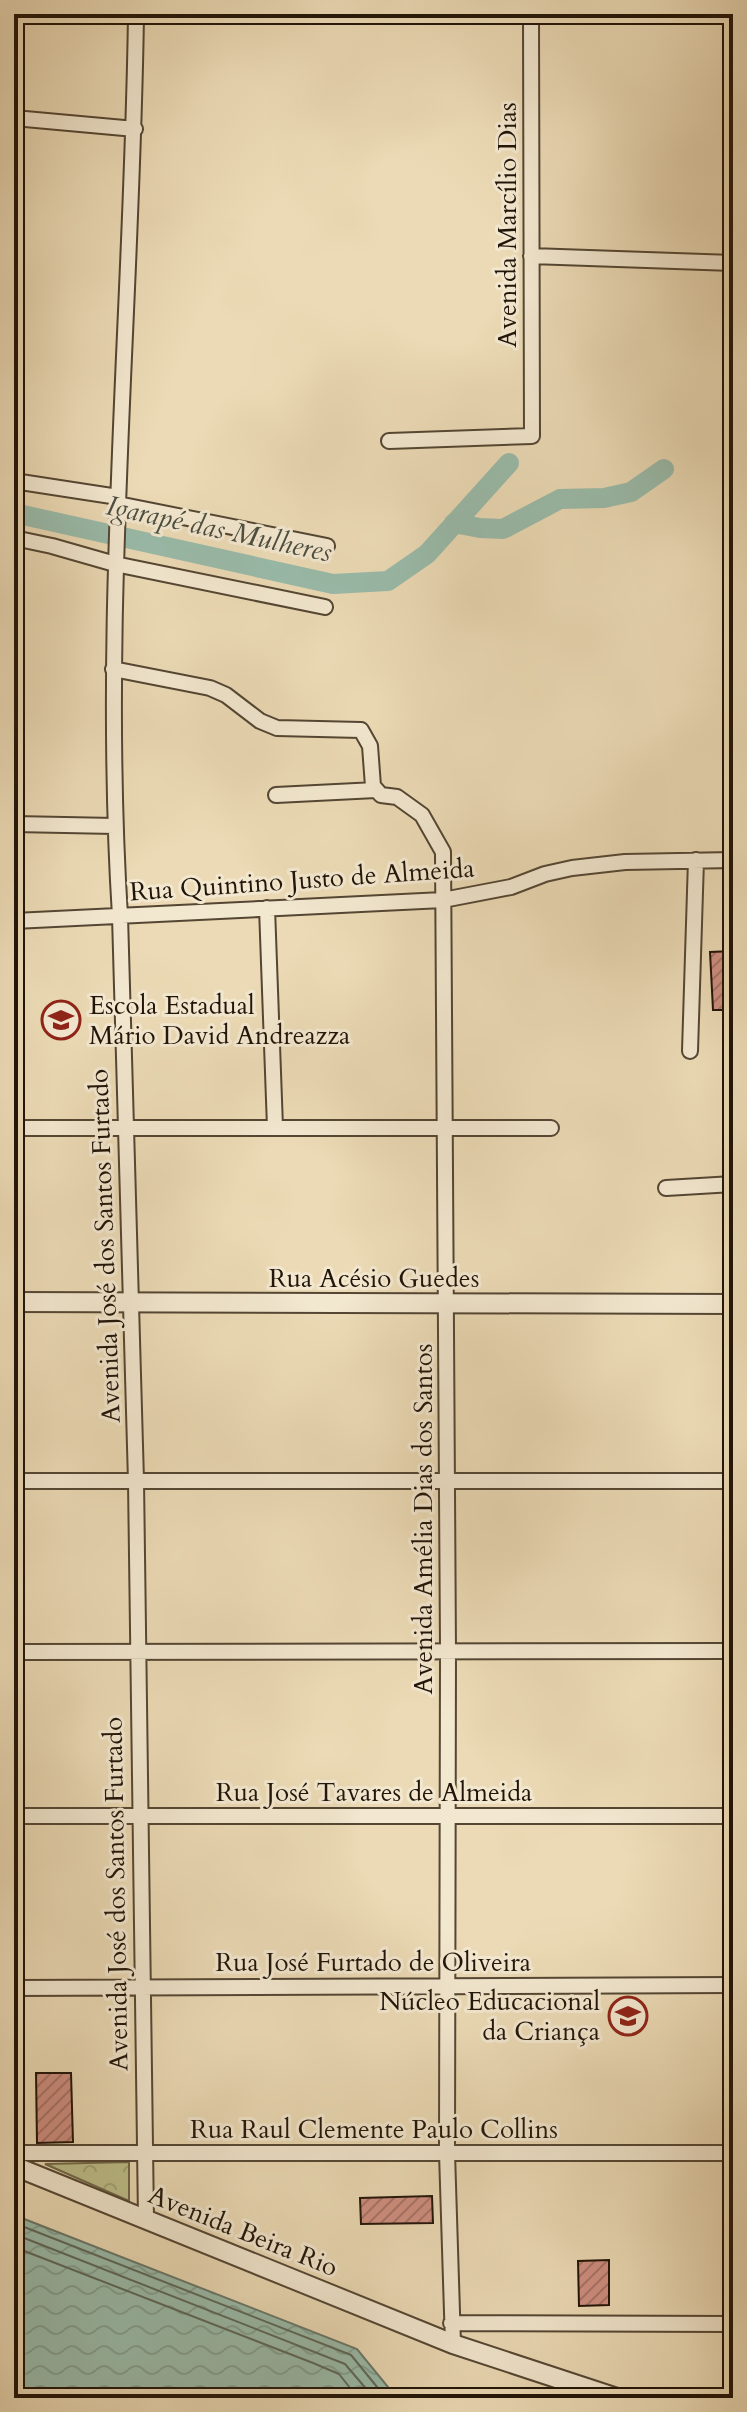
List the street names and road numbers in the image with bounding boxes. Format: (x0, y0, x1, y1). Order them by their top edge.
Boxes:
street label: Avenida Marcílio Dias (490, 102, 525, 348)
street label: Rua Quintino Justo de Almeida (128, 850, 476, 910)
street label: Avenida José dos Santos Furtado (81, 1068, 129, 1424)
street label: Rua Acésio Guedes (269, 1261, 479, 1296)
street label: Avenida Amélia Dias dos Santos (406, 1344, 441, 1694)
street label: Avenida José dos Santos Furtado (95, 1717, 137, 2071)
street label: Rua José Tavares de Almeida (216, 1775, 532, 1810)
street label: Rua José Furtado de Oliveira (215, 1945, 531, 1980)
street label: Rua Raul Clemente Paulo Collins (190, 2112, 558, 2147)
street label: Avenida Beira Rio (143, 2177, 343, 2285)

